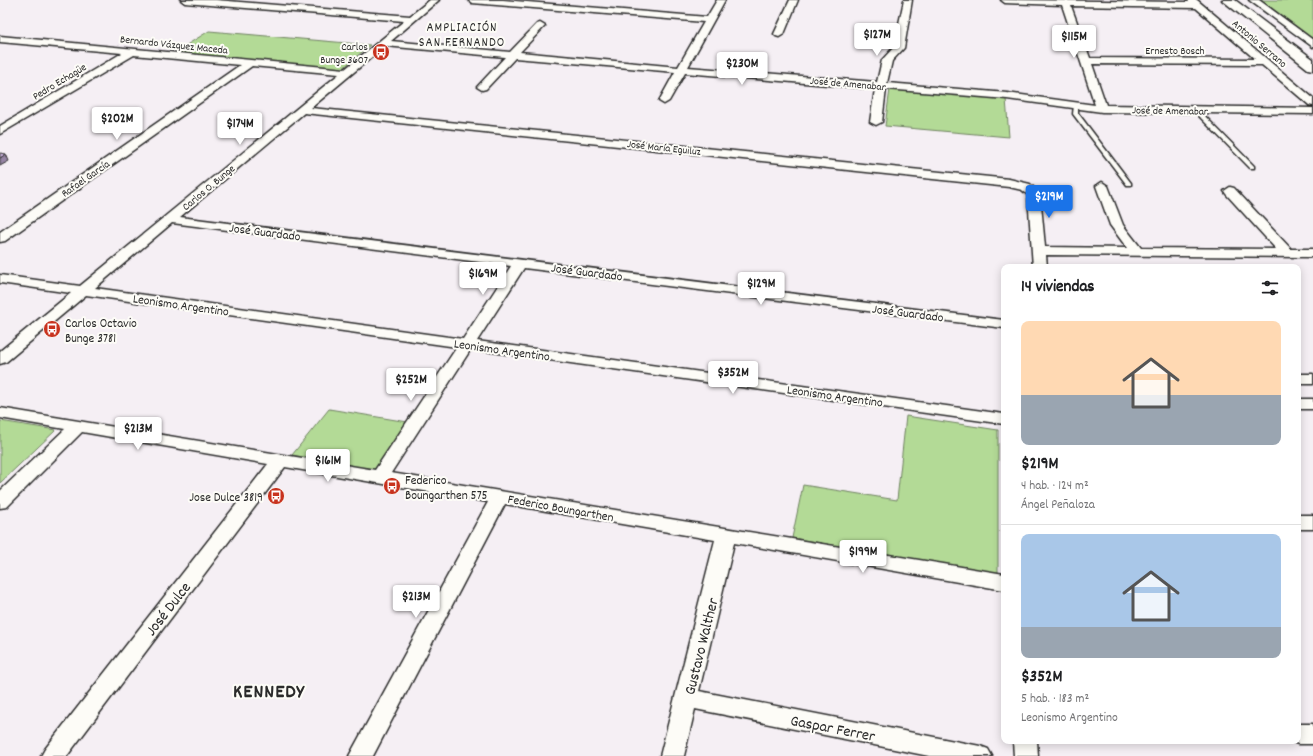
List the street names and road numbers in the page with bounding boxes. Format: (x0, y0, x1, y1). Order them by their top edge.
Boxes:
street label: Antonio Serrano (1228, 17, 1290, 72)
street label: Bernardo Vázquez Maceda (119, 32, 229, 60)
street label: Ernesto Bosch (1145, 44, 1205, 60)
street label: Pedro Echagüe (30, 60, 90, 105)
street label: José de Amenabar (809, 74, 887, 96)
street label: José de Amenabar (1132, 103, 1209, 121)
street label: José María Eguiluz (626, 137, 702, 161)
street label: Rafael García (59, 157, 114, 202)
street label: Carlos O. Bunge (179, 162, 239, 215)
street label: José Guardado (228, 220, 302, 247)
street label: José Guardado (550, 260, 624, 287)
street label: Leonismo Argentino (131, 290, 230, 323)
street label: José Guardado (871, 301, 945, 328)
street label: Leonismo Argentino (452, 335, 551, 368)
street label: Leonismo Argentino (785, 381, 884, 414)
street label: Federico Boungarthen (506, 491, 615, 528)
street label: José Dulce (141, 578, 197, 641)
street label: Gustavo Walther (679, 596, 726, 698)
street label: Gaspar Ferrer (788, 710, 877, 749)

